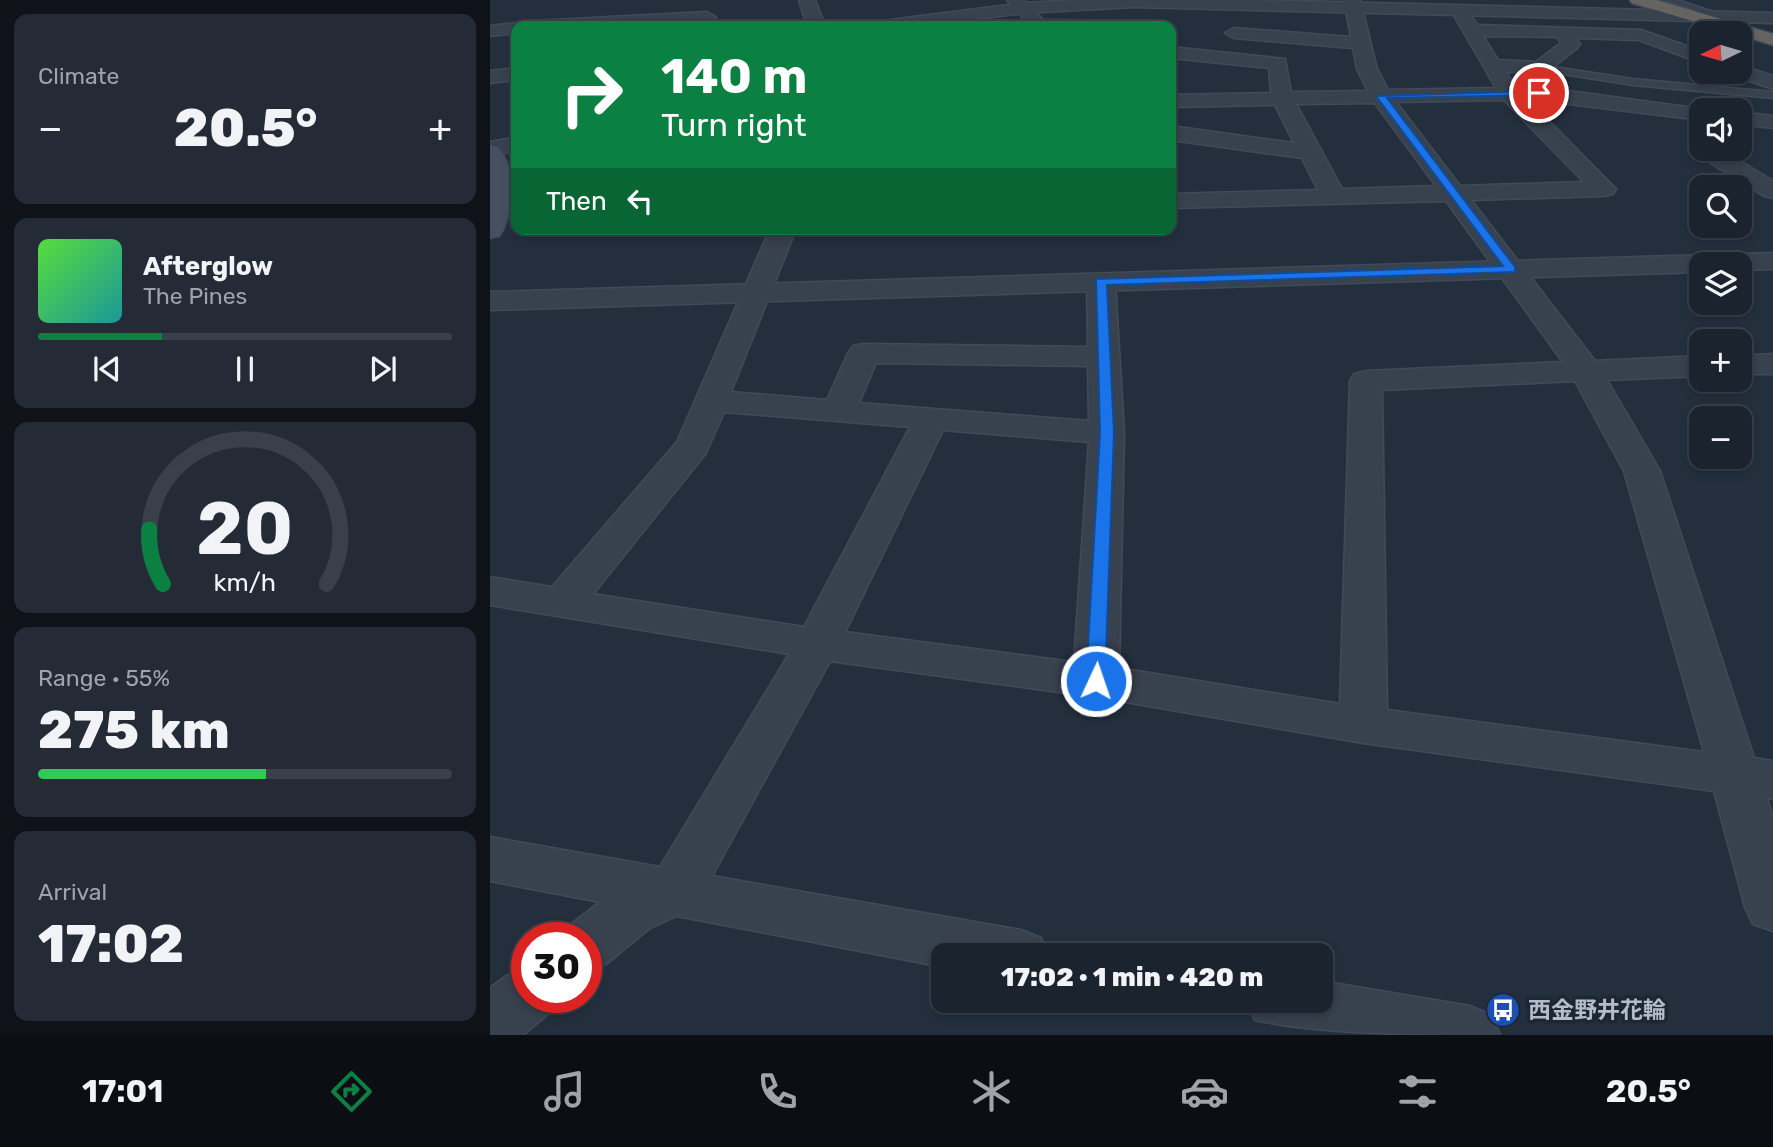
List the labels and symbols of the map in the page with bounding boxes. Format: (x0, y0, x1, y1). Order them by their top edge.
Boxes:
north arrow (1689, 21, 1752, 84)
pin (1509, 63, 1569, 123)
position arrow (1059, 644, 1133, 718)
speed limit sign: 30 (511, 922, 602, 1013)
bus stop icon: 西金野井花輪 (1484, 991, 1522, 1029)
place label: 西金野井花輪 (1528, 996, 1666, 1024)

